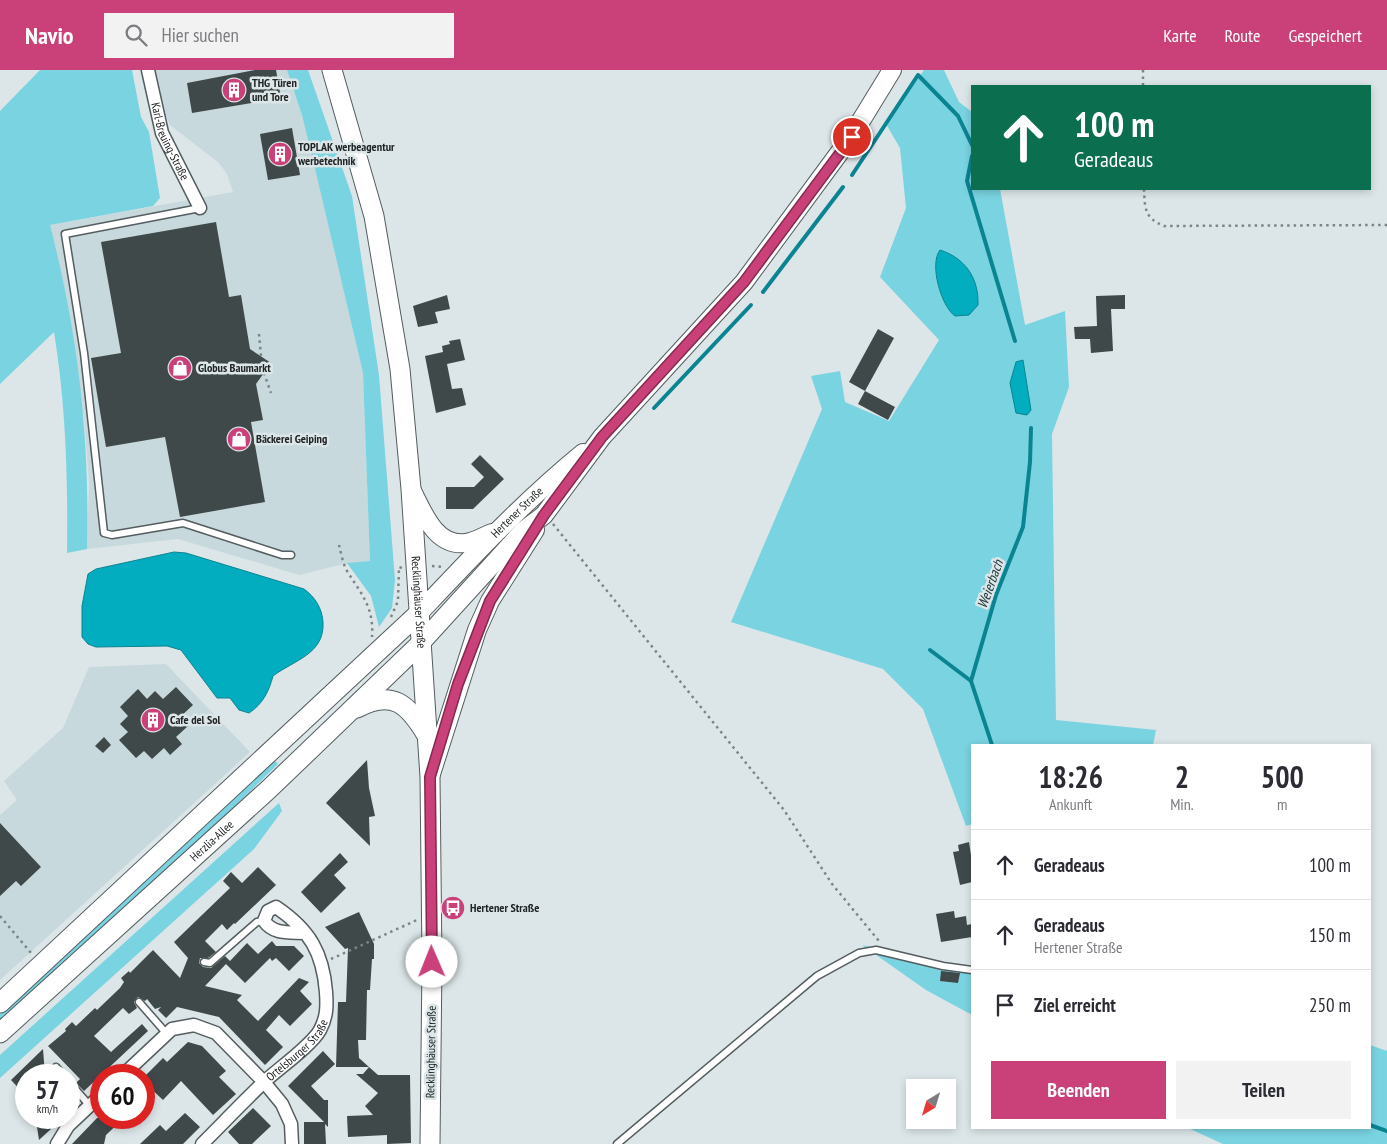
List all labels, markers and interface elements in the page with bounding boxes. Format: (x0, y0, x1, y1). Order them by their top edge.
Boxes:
search box (104, 13, 454, 58)
text: Navio (25, 20, 74, 51)
icon: search (122, 21, 150, 49)
text: Hier suchen (162, 23, 239, 47)
text: Karte (1163, 24, 1197, 47)
text: Route (1225, 24, 1260, 47)
text: Gespeichert (1288, 24, 1362, 47)
place label: THG Türen und Tore (252, 75, 297, 104)
building icon: THG Türen und Tore (221, 77, 247, 103)
street label: Karl-Breuing-Straße (148, 101, 193, 183)
text: 100 m (1074, 101, 1155, 147)
icon: ahead (991, 105, 1056, 170)
pin (831, 116, 873, 158)
icon: arrive (838, 123, 866, 151)
place label: TOPLAK werbeagentur werbetechnik (297, 139, 395, 168)
building icon: TOPLAK werbeagentur werbetechnik (267, 141, 293, 167)
text: Geradeaus (1074, 145, 1153, 173)
shop icon: Globus Baumarkt (167, 355, 193, 381)
place label: Globus Baumarkt (198, 360, 271, 375)
shop icon: Bäckerei Geiping (226, 426, 252, 452)
place label: Bäckerei Geiping (256, 431, 327, 446)
street label: Hertener Straße (488, 483, 546, 540)
street label: Recklinghäuser Straße (408, 555, 429, 649)
water label: Weierbach (973, 557, 1007, 611)
building icon: Cafe del Sol (140, 707, 166, 733)
place label: Cafe del Sol (170, 712, 221, 727)
text: 18:26 (1038, 757, 1103, 796)
text: 2 (1175, 757, 1189, 796)
text: 500 (1261, 757, 1304, 796)
text: Ankunft (1049, 794, 1092, 814)
text: Min. (1170, 794, 1194, 814)
text: m (1277, 794, 1288, 814)
street label: Herzlia-Allee (187, 817, 236, 864)
icon: ahead (991, 851, 1019, 879)
text: Geradeaus (1034, 853, 1105, 877)
text: 100 m (1309, 853, 1351, 877)
bus stop icon: Hertener Straße (440, 895, 466, 921)
place label: Hertener Straße (470, 900, 539, 915)
text: Geradeaus (1034, 913, 1105, 937)
icon: ahead (991, 921, 1019, 949)
text: 150 m (1309, 923, 1351, 947)
position arrow (405, 935, 457, 987)
text: Hertener Straße (1034, 937, 1123, 957)
icon: arrive (991, 991, 1019, 1019)
text: Ziel erreicht (1034, 993, 1116, 1017)
text: 250 m (1309, 993, 1351, 1017)
street label: Recklinghäuser Straße (422, 1006, 439, 1098)
street label: Ortelsburger Straße (263, 1017, 331, 1084)
button: Beenden (991, 1061, 1166, 1119)
button: Teilen (1176, 1061, 1351, 1119)
speed limit sign: 60 (90, 1064, 155, 1129)
text: 57 (36, 1074, 59, 1106)
north arrow (906, 1079, 956, 1129)
map controls (906, 1079, 956, 1129)
text: km/h (37, 1101, 58, 1116)

